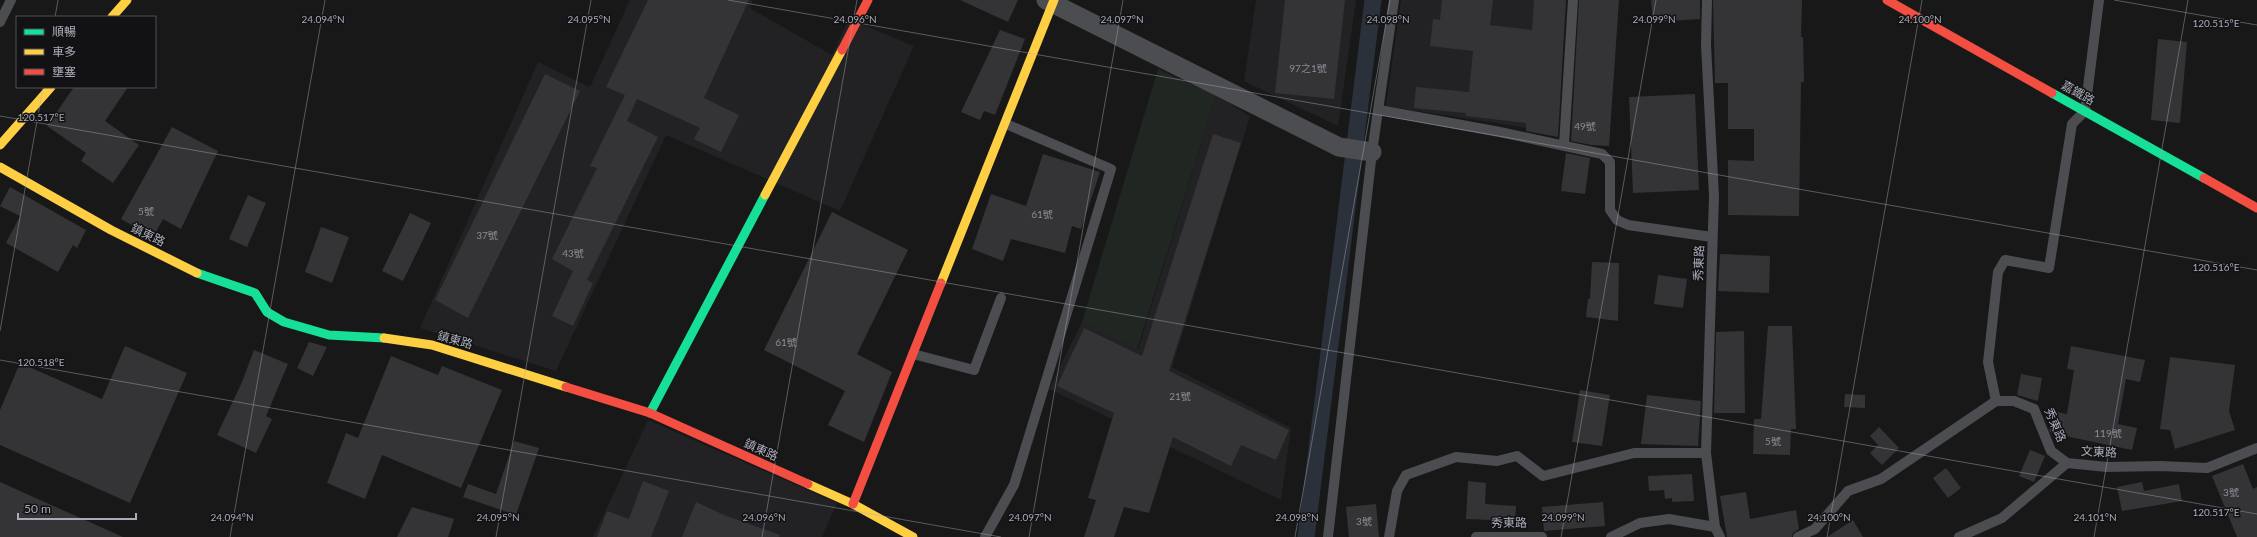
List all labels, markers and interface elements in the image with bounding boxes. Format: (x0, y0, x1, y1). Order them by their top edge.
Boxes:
text: 24.094°N (301, 13, 345, 25)
text: 24.095°N (567, 13, 611, 25)
text: 24.096°N (833, 13, 877, 25)
text: 24.097°N (1100, 13, 1144, 25)
text: 24.098°N (1366, 13, 1410, 25)
text: 24.099°N (1632, 13, 1676, 25)
text: 24.100°N (1898, 13, 1942, 25)
legend (16, 16, 156, 88)
text: 120.515°E (2192, 17, 2240, 29)
text: 順暢 (52, 24, 76, 39)
text: 車多 (52, 44, 76, 59)
house number: 97之1號 (1289, 62, 1327, 74)
text: 壅塞 (52, 64, 76, 79)
street label: 嘉鐵路 (2059, 77, 2098, 108)
text: 120.517°E (17, 111, 65, 123)
house number: 49號 (1574, 120, 1596, 132)
house number: 5號 (138, 205, 154, 217)
house number: 61號 (1031, 208, 1053, 220)
street label: 鎮東路 (129, 220, 168, 249)
house number: 37號 (476, 229, 498, 241)
street label: 秀東路 (1690, 245, 1707, 281)
house number: 43號 (562, 247, 584, 259)
text: 120.516°E (2192, 261, 2240, 273)
street label: 鎮東路 (436, 327, 475, 352)
house number: 61號 (775, 336, 797, 348)
text: 120.518°E (17, 356, 65, 368)
house number: 21號 (1169, 390, 1191, 402)
street label: 秀東路 (2042, 405, 2069, 444)
house number: 119號 (2094, 427, 2122, 439)
street label: 鎮東路 (742, 435, 781, 464)
house number: 5號 (1765, 435, 1781, 447)
street label: 文東路 (2081, 443, 2117, 460)
house number: 3號 (2223, 486, 2239, 498)
scale bar (18, 495, 136, 521)
text: 50 m (24, 501, 51, 516)
text: 120.517°E (2192, 506, 2240, 518)
text: 24.094°N (210, 511, 254, 523)
text: 24.095°N (476, 511, 520, 523)
text: 24.096°N (742, 511, 786, 523)
text: 24.097°N (1008, 511, 1052, 523)
text: 24.098°N (1275, 511, 1319, 523)
text: 24.099°N (1541, 511, 1585, 523)
text: 24.100°N (1807, 511, 1851, 523)
text: 24.101°N (2073, 511, 2117, 523)
house number: 3號 (1356, 515, 1372, 527)
street label: 秀東路 (1491, 515, 1527, 530)

